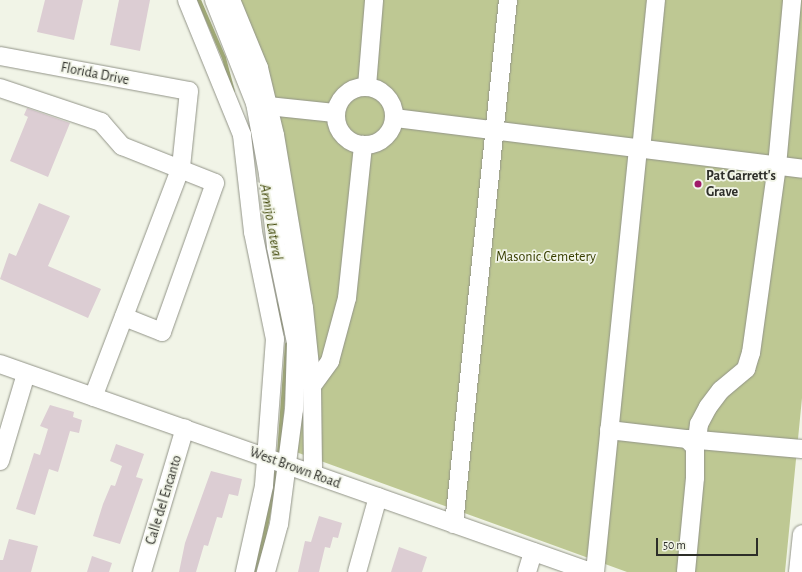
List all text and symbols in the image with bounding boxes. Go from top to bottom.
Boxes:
street label: Florida Drive [59,59,131,89]
place label: Pat Garrett's Grave [706,168,776,200]
marker: Pat Garrett's Grave [693,179,703,189]
water label: Armijo Lateral [255,183,287,261]
park label: Masonic Cemetery [496,249,596,265]
street label: West Brown Road [247,444,343,492]
street label: Calle del Encanto [142,453,186,547]
scale bar [658,530,760,556]
text: 50 m [663,539,686,551]

